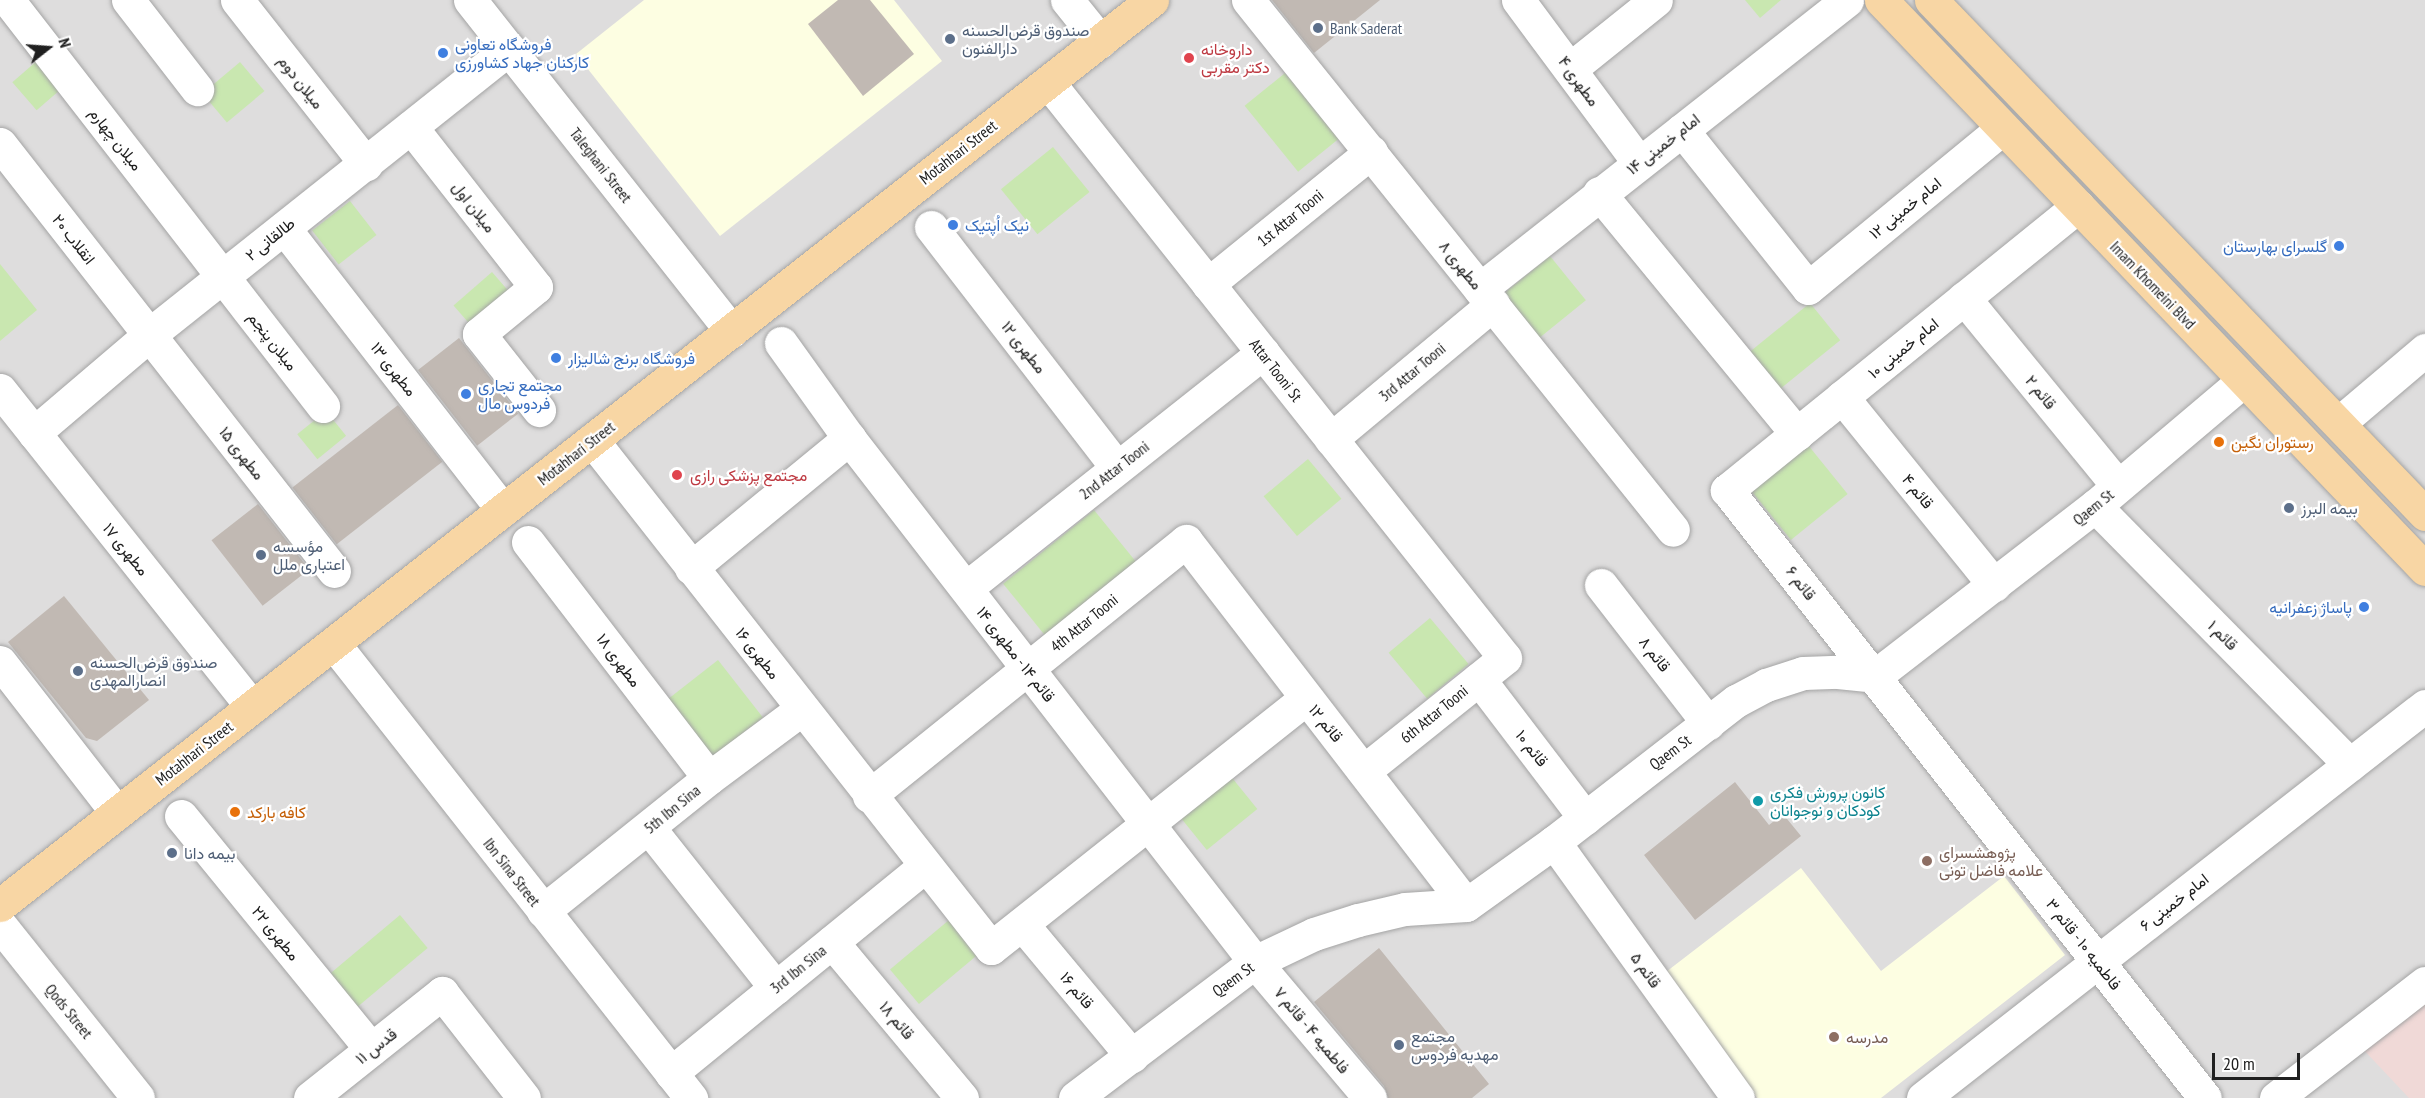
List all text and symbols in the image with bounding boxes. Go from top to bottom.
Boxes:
north arrow [18,18,78,78]
place label: Bank Saderat [1330,18,1403,38]
place label: صندوق قرض‌الحسنه دارالفنون [962,20,1089,58]
marker: Bank Saderat [1311,21,1325,35]
marker: صندوق قرض‌الحسنه دارالفنون [943,32,957,46]
place label: فروشگاه تعاونی کارکنان جهاد کشاورزی [455,34,589,72]
text: N [54,36,76,50]
place label: داروخانه دکتر مقربی [1201,39,1270,77]
marker: فروشگاه تعاونی کارکنان جهاد کشاورزی [436,46,450,60]
street label: میلان دوم [274,51,328,113]
marker: داروخانه دکتر مقربی [1182,51,1196,65]
street label: مطهری ۴ [1554,52,1604,110]
street label: میلان چهارم [85,104,147,174]
street label: امام خمینی ۱۴ [1622,109,1704,179]
street label: Motahhari Street [916,116,1000,188]
street label: Taleghani Street [566,124,636,206]
street label: امام خمینی ۱۲ [1865,173,1945,243]
street label: میلان اول [448,178,500,236]
street label: 1st Attar Tooni [1253,185,1327,251]
street label: انقلاب ۲۰ [48,210,100,268]
street label: طالقانی ۲ [241,213,299,265]
place label: نیک اُپتیک [965,215,1029,235]
marker: نیک اُپتیک [946,218,960,232]
place label: گلسرای بهارستان [2223,236,2327,256]
street label: مطهری ۸ [1435,237,1487,293]
street label: Imam Khomeini Blvd [2106,237,2200,333]
marker: گلسرای بهارستان [2332,239,2346,253]
street label: میلان پنجم [244,308,302,374]
street label: امام خمینی ۱۰ [1864,314,1942,382]
street label: مطهری ۱۲ [998,317,1050,377]
street label: Attar Tooni St [1245,335,1307,405]
street label: مطهری ۱۳ [367,338,421,400]
street label: 3rd Attar Tooni [1374,338,1450,406]
place label: فروشگاه برنج شالیزار [568,348,695,368]
marker: فروشگاه برنج شالیزار [549,351,563,365]
street label: قائم ۲ [2021,371,2061,413]
place label: مجتمع تجاری فردوس مال [478,375,562,413]
marker: مجتمع تجاری فردوس مال [459,387,473,401]
street label: Motahhari Street [534,417,618,489]
street label: مطهری ۱۵ [215,423,269,483]
place label: رستوران نگین [2231,432,2314,452]
marker: رستوران نگین [2212,435,2226,449]
street label: 2nd Attar Tooni [1075,436,1153,504]
place label: مجتمع پزشکی رازی [690,465,807,485]
marker: مجتمع پزشکی رازی [668,466,686,484]
street label: قائم ۴ [1898,470,1938,512]
street label: Qaem St [2069,485,2117,529]
place label: بیمه البرز [2301,498,2358,518]
marker: بیمه البرز [2282,501,2296,515]
street label: مطهری ۱۷ [99,519,153,579]
place label: مؤسسه اعتباری ملل [273,536,345,574]
marker: مؤسسه اعتباری ملل [254,548,268,562]
street label: قائم ۶ [1782,562,1820,604]
street label: 4th Attar Tooni [1046,590,1122,656]
place label: پاساژ زعفرانیه [2269,597,2352,617]
marker: پاساژ زعفرانیه [2357,600,2371,614]
street label: قائم ۱۴ - مطهری ۱۴ [972,602,1060,706]
street label: قائم ۱ [2204,616,2242,654]
street label: مطهری ۱۶ [732,623,784,683]
street label: مطهری ۱۸ [593,629,645,691]
street label: قائم ۸ [1635,633,1675,675]
place label: صندوق قرض‌الحسنه انصارالمهدی [90,652,217,690]
marker: صندوق قرض‌الحسنه انصارالمهدی [71,664,85,678]
street label: 6th Attar Tooni [1396,681,1472,747]
street label: قائم ۱۲ [1305,700,1347,746]
street label: Motahhari Street [152,717,236,789]
street label: قائم ۱۰ [1512,726,1552,770]
street label: Qaem St [1646,730,1694,774]
street label: 5th Ibn Sina [640,780,704,838]
place label: کانون پرورش فکری کودکان و نوجوانان [1770,782,1885,820]
marker: کانون پرورش فکری کودکان و نوجوانان [1751,794,1765,808]
place label: کافه بارکد [247,802,306,822]
marker: کافه بارکد [228,805,242,819]
street label: Ibn Sina Street [479,834,545,910]
place label: پژوهشسرای علامه فاضل تونی [1939,842,2043,880]
place label: بیمه دانا [184,843,236,863]
marker: بیمه دانا [165,846,179,860]
marker: پژوهشسرای علامه فاضل تونی [1920,854,1934,868]
street label: امام خمینی ۶ [2136,869,2212,935]
street label: فاطمیه ۱۰ - قائم ۳ [2042,894,2126,994]
street label: مطهری ۲۲ [248,902,304,964]
street label: 3rd Ibn Sina [766,941,830,997]
street label: قائم ۵ [1627,948,1665,992]
street label: Qaem St [1208,957,1258,1001]
street label: قائم ۱۶ [1056,968,1098,1012]
street label: Qods Street [41,980,97,1042]
street label: فاطمیه ۴ - قائم ۷ [1270,982,1354,1078]
street label: قائم ۱۸ [876,997,918,1043]
street label: قدس ۱۱ [351,1024,401,1068]
place label: مجتمع مهدیه فردوس [1411,1026,1499,1064]
place label: مدرسه [1846,1027,1888,1047]
marker: مدرسه [1827,1030,1841,1044]
marker: مجتمع مهدیه فردوس [1392,1038,1406,1052]
scale bar [2215,1041,2304,1079]
text: 20 m [2223,1052,2255,1075]

